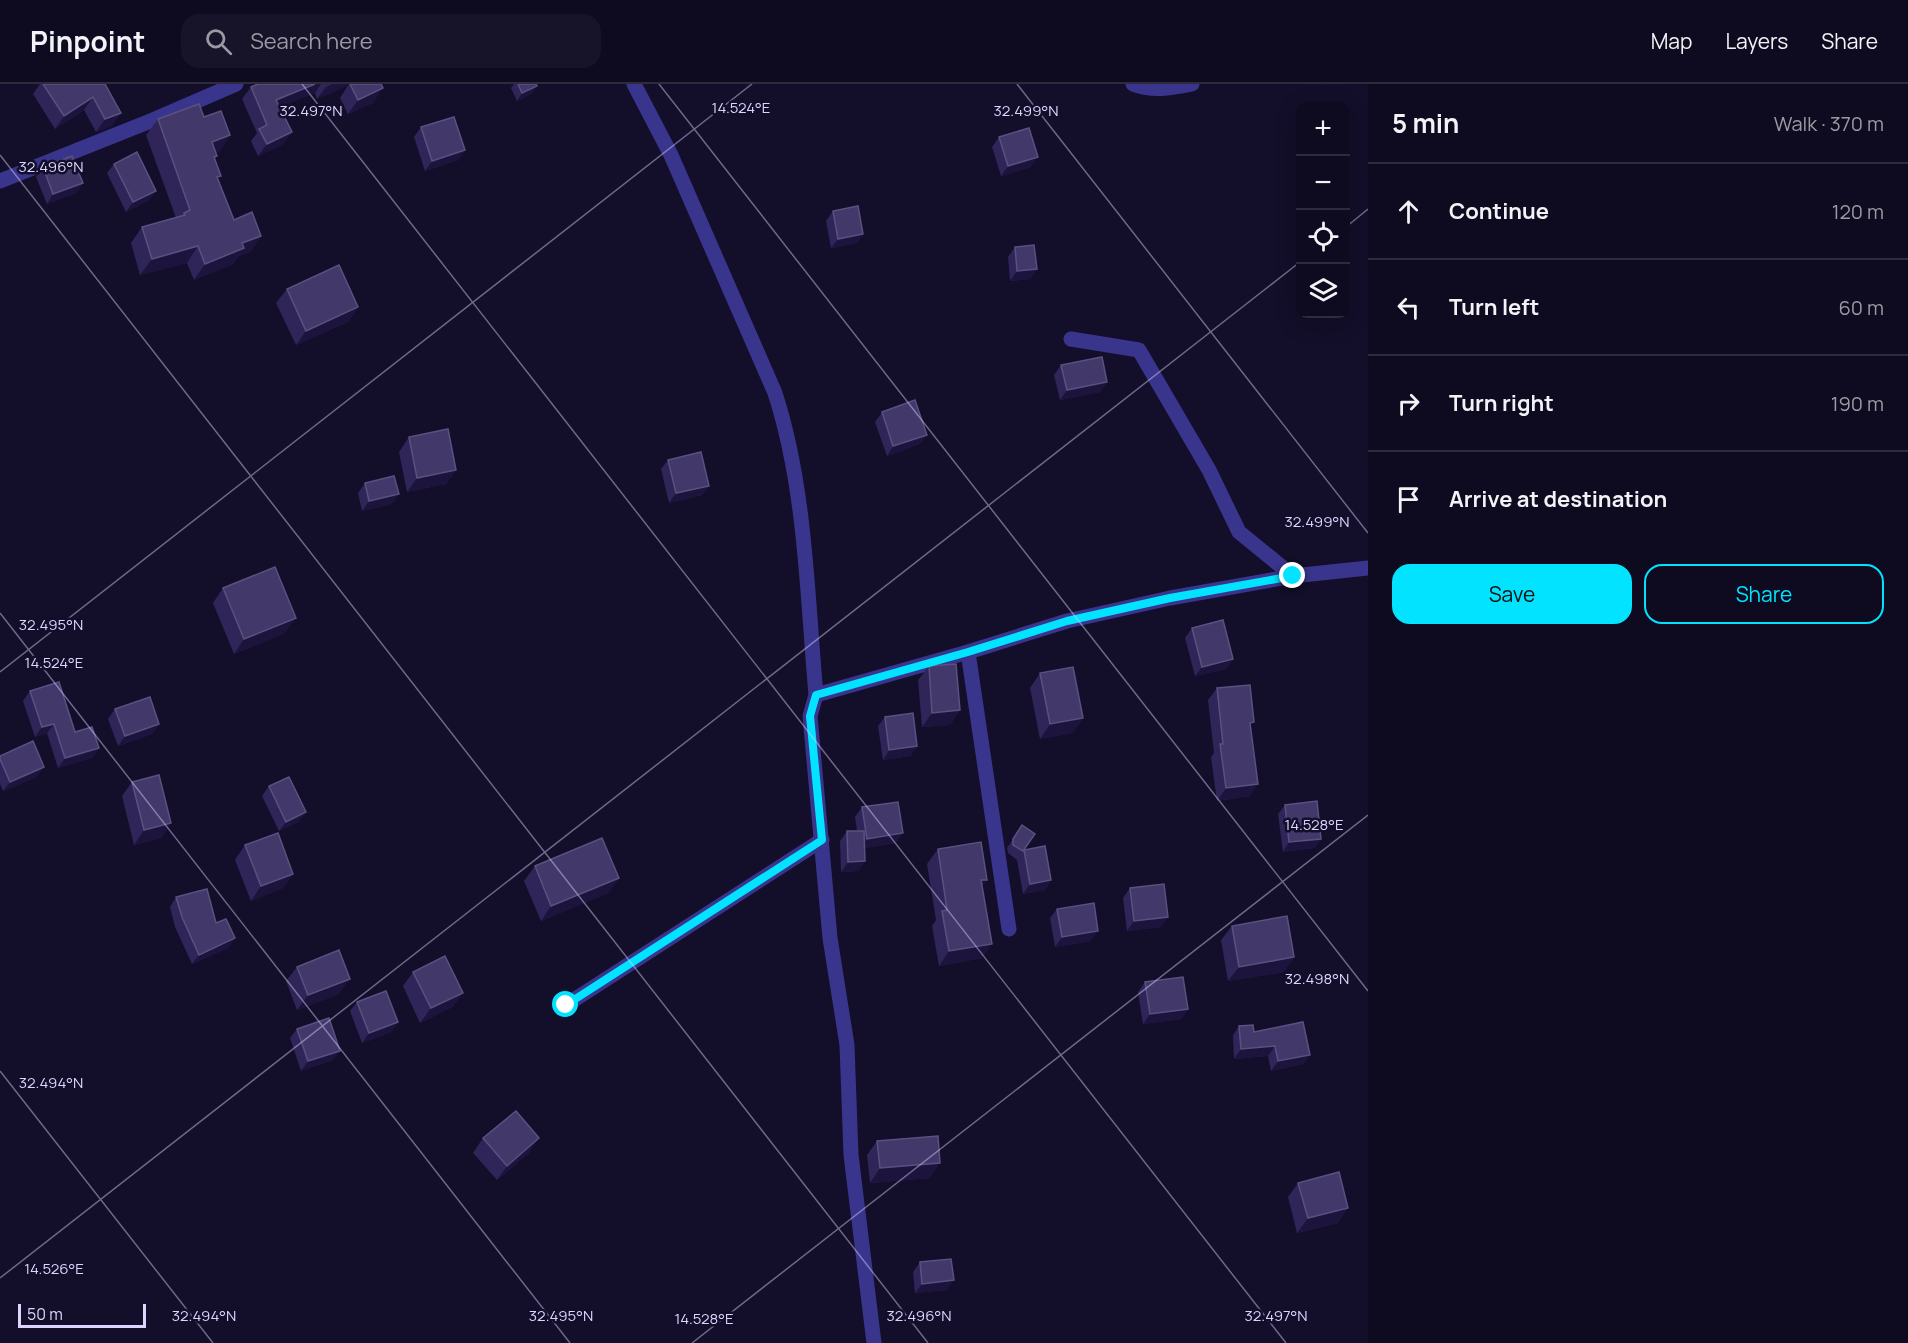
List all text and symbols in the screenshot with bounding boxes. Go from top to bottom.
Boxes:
search box [181,14,601,68]
text: Pinpoint [30,22,145,60]
icon: search [202,25,235,58]
text: Search here [250,26,373,56]
text: Map [1651,27,1692,55]
text: Layers [1725,27,1788,55]
text: Share [1821,27,1878,55]
text: 14.524°E [712,97,770,118]
text: 32.497°N [280,100,343,121]
text: 32.499°N [994,100,1058,121]
map controls [1296,102,1350,318]
button: + [1296,102,1350,156]
text: 5 min [1392,105,1459,141]
text: Walk · 370 m [1774,110,1884,137]
text: 32.496°N [19,156,83,177]
button: − [1296,156,1350,210]
icon: ahead [1392,195,1425,228]
text: Continue [1449,196,1549,226]
text: 120 m [1832,198,1884,225]
button: locate [1296,210,1350,264]
button: layers [1296,264,1350,318]
icon: left [1392,291,1425,324]
text: Turn left [1449,292,1539,322]
text: 60 m [1838,294,1884,321]
icon: right [1392,387,1425,420]
text: Turn right [1449,388,1554,418]
text: 190 m [1831,390,1884,417]
icon: arrive [1392,483,1425,516]
text: Arrive at destination [1449,484,1667,514]
text: 32.499°N [1285,511,1349,532]
route end [1279,562,1305,588]
button: Save [1392,564,1632,624]
button: Share [1644,564,1884,624]
text: 32.495°N [19,614,83,635]
text: 14.524°E [25,652,83,673]
text: 14.528°E [1285,814,1344,835]
text: 32.498°N [1285,968,1349,989]
route start [552,991,578,1017]
text: 32.494°N [19,1072,83,1093]
text: 14.526°E [24,1258,84,1279]
scale bar [18,1301,146,1328]
text: 50 m [27,1303,63,1325]
text: 32.494°N [172,1305,236,1326]
text: 32.495°N [529,1305,593,1326]
text: 32.496°N [887,1305,951,1326]
text: 32.497°N [1245,1305,1308,1326]
text: 14.528°E [675,1308,734,1329]

